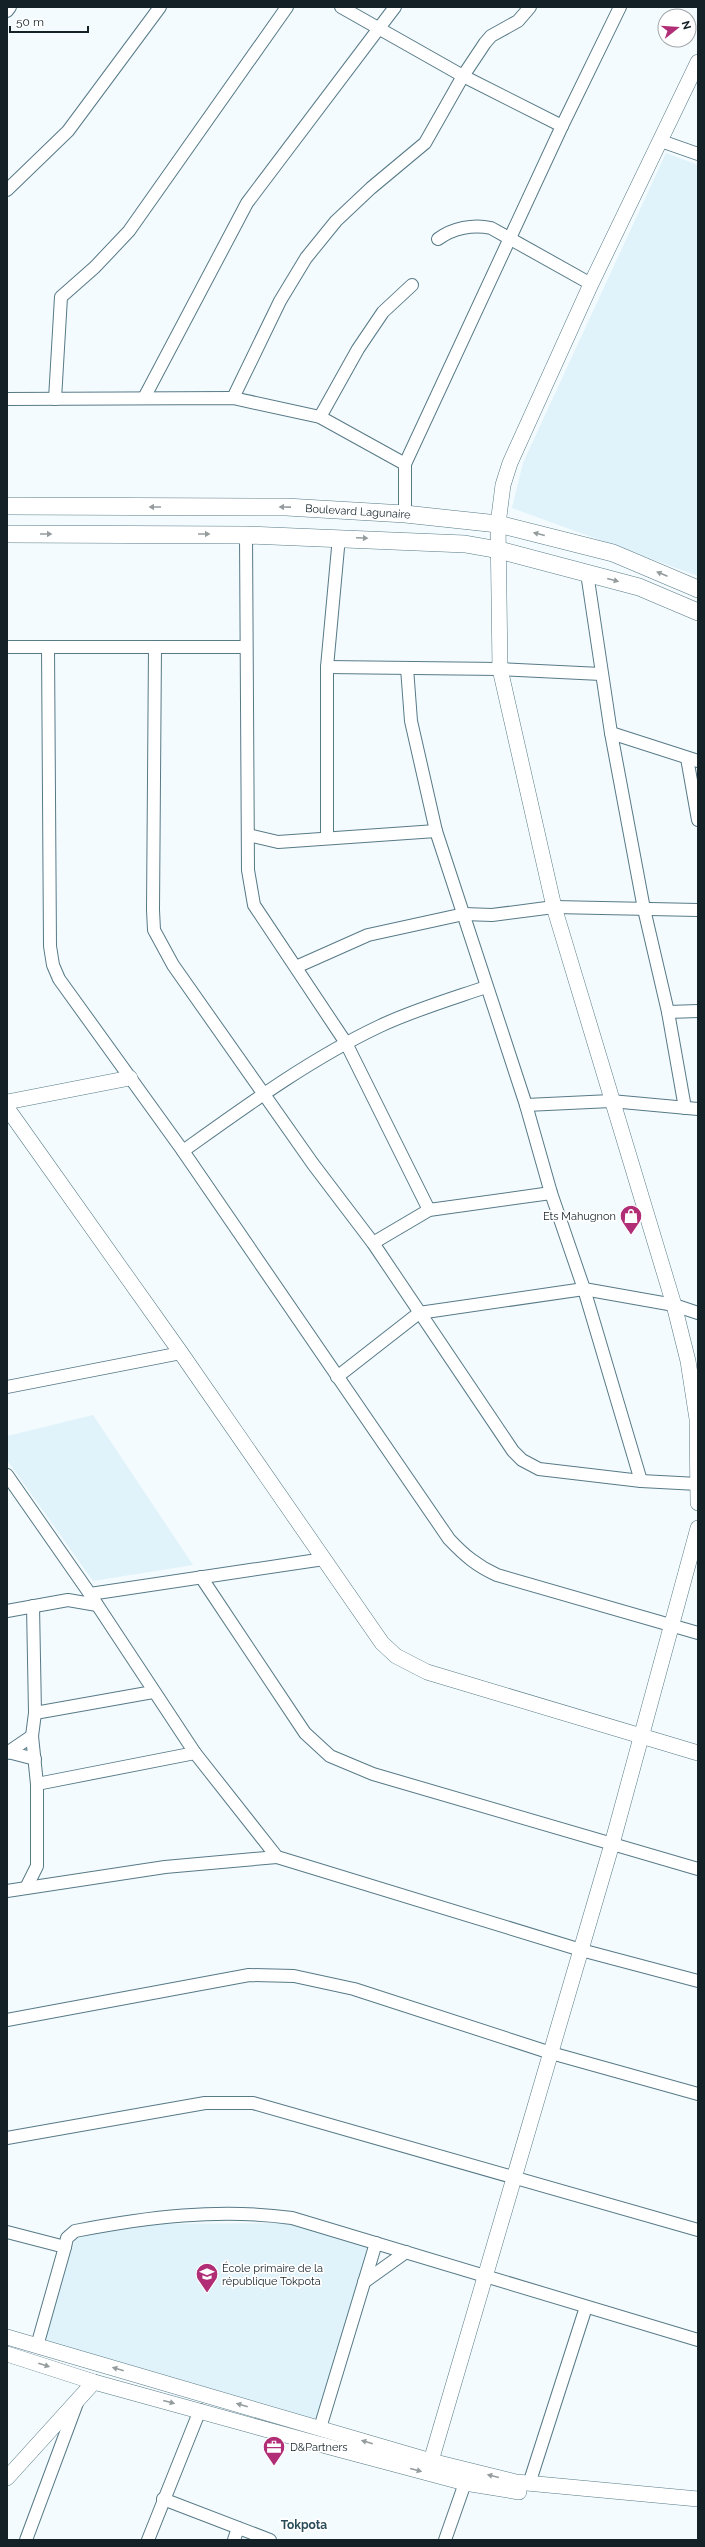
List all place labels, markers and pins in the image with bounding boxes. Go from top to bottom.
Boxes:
shop icon: Ets Mahugnon [618,1203,644,1236]
place label: Ets Mahugnon [543,1210,616,1223]
school or university icon: École primaire de la république Tokpota [194,2261,220,2294]
place label: École primaire de la république Tokpota [222,2261,323,2288]
office icon: D&Partners [261,2434,287,2467]
place label: D&Partners [290,2441,348,2454]

